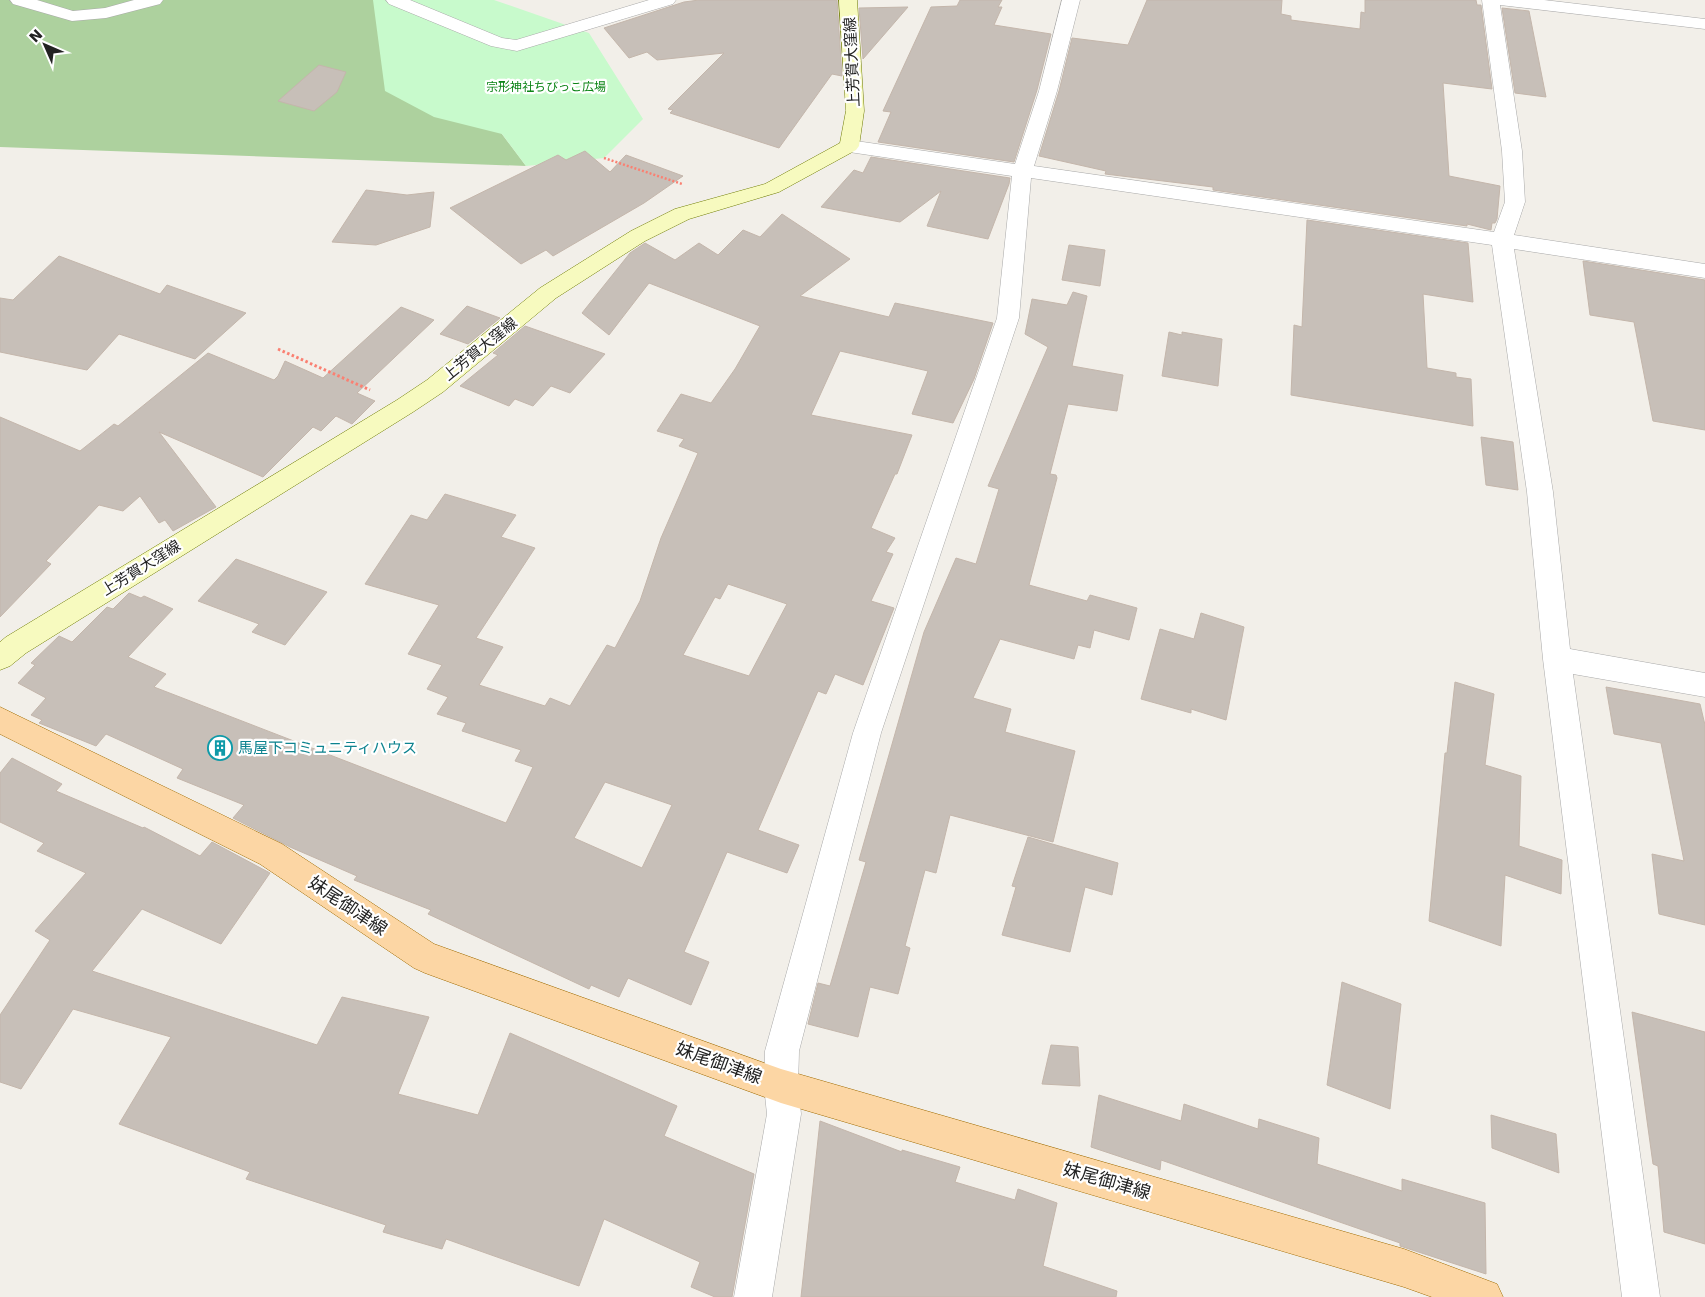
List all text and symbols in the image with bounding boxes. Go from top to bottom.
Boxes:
street label: 上芳賀大窪線 [841,17,863,107]
north arrow [20,20,70,70]
text: N [26,26,46,46]
park label: 宗形神社ちびっこ広場 [486,80,606,94]
street label: 上芳賀大窪線 [439,314,521,384]
street label: 上芳賀大窪線 [98,537,184,599]
building icon: 馬屋下コミュニティハウス [207,735,233,761]
place label: 馬屋下コミュニティハウス [238,739,417,757]
street label: 妹尾御津線 [305,872,391,939]
street label: 妹尾御津線 [673,1037,765,1088]
street label: 妹尾御津線 [1061,1158,1153,1203]

